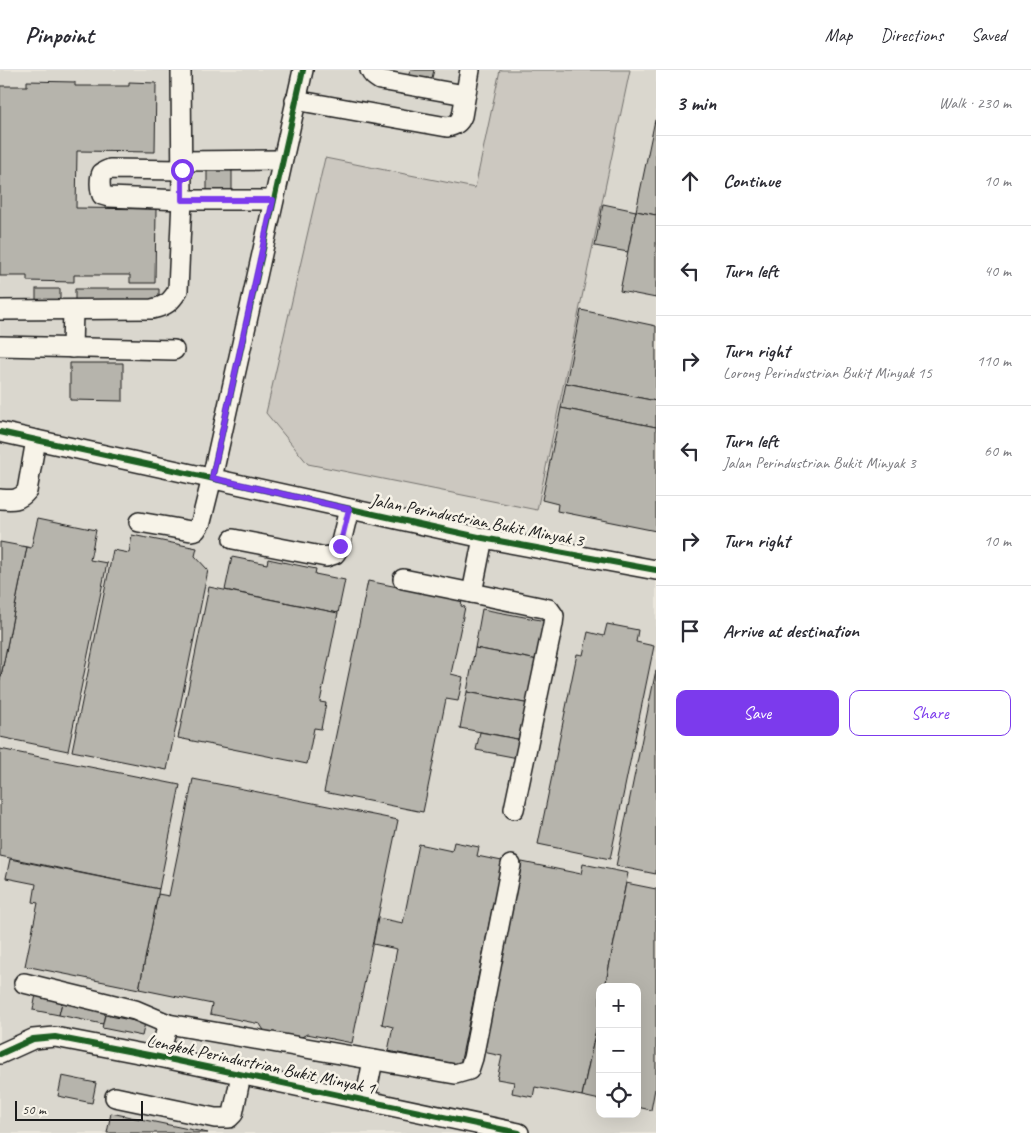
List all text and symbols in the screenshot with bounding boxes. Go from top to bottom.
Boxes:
text: Pinpoint [25,20,94,50]
text: Map [825,24,852,46]
text: Directions [880,24,943,46]
text: Saved [971,24,1006,46]
text: 3 min [676,90,716,116]
text: Walk · 230 m [939,93,1011,113]
route start [171,159,194,182]
icon: ahead [676,167,704,195]
text: Continue [723,169,780,193]
text: 10 m [984,171,1011,191]
icon: left [676,257,704,285]
text: Turn left [723,259,778,283]
text: 40 m [984,261,1011,281]
text: Turn right [723,339,790,363]
icon: right [676,347,704,375]
text: 110 m [977,351,1011,371]
text: Lorong Perindustrian Bukit Minyak 15 [723,363,932,383]
text: Turn left [723,429,778,453]
icon: left [676,437,704,465]
text: 60 m [984,441,1011,461]
text: Jalan Perindustrian Bukit Minyak 3 [723,453,916,473]
street label: Jalan Perindustrian Bukit Minyak 3 [367,488,587,552]
icon: right [676,527,704,555]
text: Turn right [723,529,790,553]
text: 10 m [984,531,1011,551]
route end [329,535,352,558]
icon: arrive [676,617,704,645]
text: Arrive at destination [723,619,859,643]
button: Save [676,690,839,736]
button: Share [849,690,1011,736]
map controls [596,983,641,1118]
button: + [596,983,641,1028]
button: − [596,1028,641,1073]
street label: Lengkok Perindustrian Bukit Minyak 1 [145,1029,378,1099]
button: locate [596,1073,641,1118]
scale bar [15,1098,142,1121]
text: 50 m [22,1101,46,1118]

